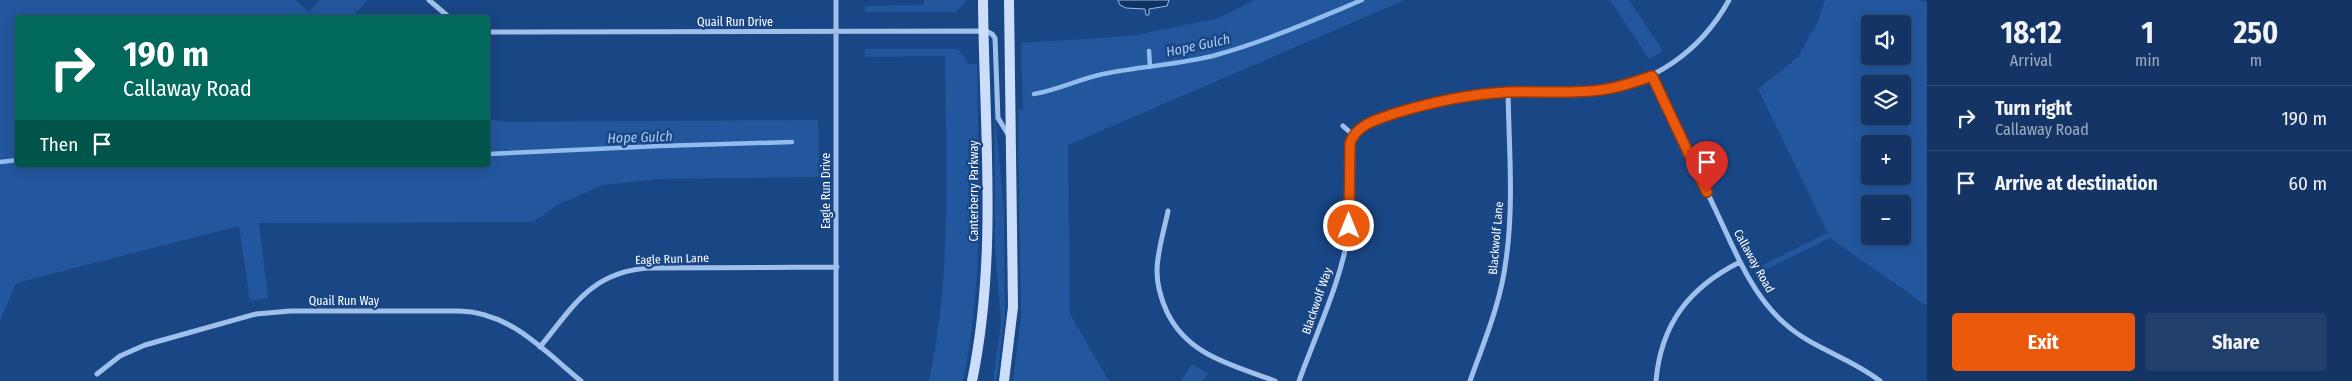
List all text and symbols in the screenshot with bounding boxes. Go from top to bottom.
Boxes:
street label: Quail Run Drive [697,15,773,29]
map controls [1861,15,1911,245]
button: sound [1861,15,1911,65]
text: 18:12 [2001,15,2062,51]
text: 1 [2141,15,2154,51]
text: 250 [2233,15,2278,51]
water label: Hope Gulch [1164,30,1232,61]
text: 190 m [123,33,209,75]
icon: right [40,35,105,100]
text: Arrival [2010,51,2052,70]
text: min [2135,51,2160,70]
text: m [2250,51,2262,70]
text: Callaway Road [123,75,252,102]
button: layers [1861,75,1911,125]
text: Turn right [1995,97,2072,120]
icon: right [1952,104,1980,132]
text: 190 m [2281,107,2327,130]
text: Callaway Road [1995,120,2089,139]
water label: Hope Gulch [607,128,673,147]
icon: arrive [88,130,116,158]
text: Then [40,133,78,156]
button: + [1861,135,1911,185]
street label: Canterberry Parkway [967,140,981,241]
pin [1686,141,1728,192]
icon: arrive [1693,148,1721,176]
street label: Eagle Run Drive [819,153,833,229]
icon: arrive [1952,169,1980,197]
text: Arrive at destination [1995,172,2158,195]
text: 60 m [2289,172,2327,195]
button: − [1861,195,1911,245]
position arrow [1322,199,1374,251]
street label: Blackwolf Lane [1486,201,1506,275]
street label: Callaway Road [1731,227,1777,295]
street label: Eagle Run Lane [635,251,709,267]
street label: Blackwolf Way [1299,265,1335,336]
street label: Quail Run Way [309,294,380,308]
button: Exit [1952,313,2135,371]
button: Share [2145,313,2327,371]

